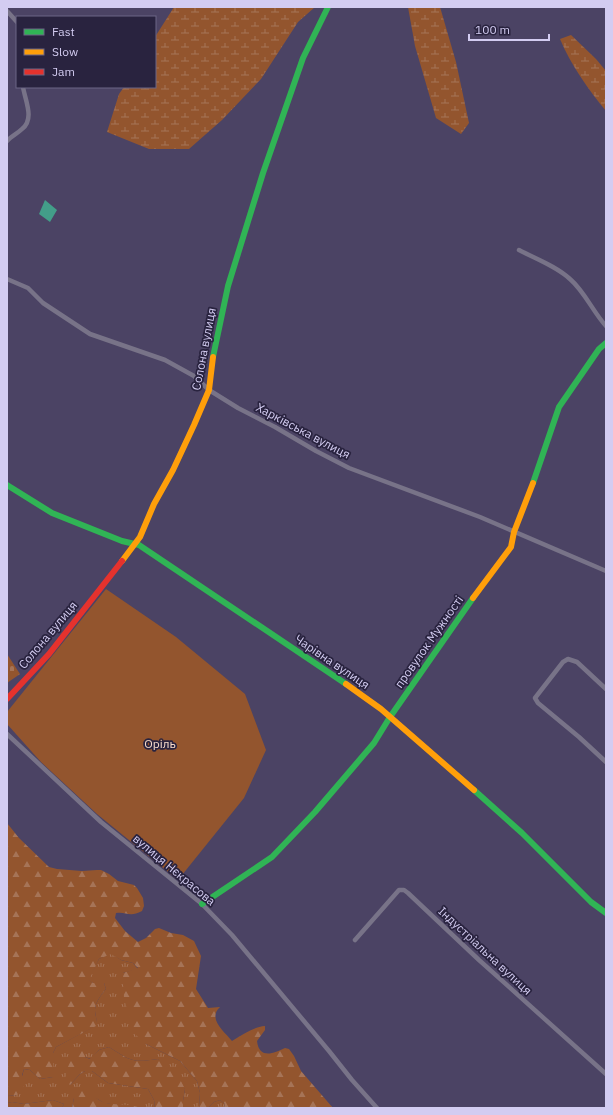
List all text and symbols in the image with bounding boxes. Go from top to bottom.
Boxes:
legend [16,16,156,88]
scale bar [469,16,549,42]
text: 100 m [475,22,510,37]
text: Fast [52,24,75,39]
text: Slow [52,44,78,59]
text: Jam [52,64,75,79]
street label: Солона вулиця [188,306,219,391]
street label: Харківська вулиця [253,399,353,462]
street label: провулок Мужності [391,593,466,691]
street label: Солона вулиця [15,598,80,672]
street label: Чарівна вулиця [292,631,373,692]
park label: Оріль [144,736,176,751]
street label: вулиця Нєкрасова [130,831,219,909]
street label: Індустріальна вулиця [436,903,535,998]

